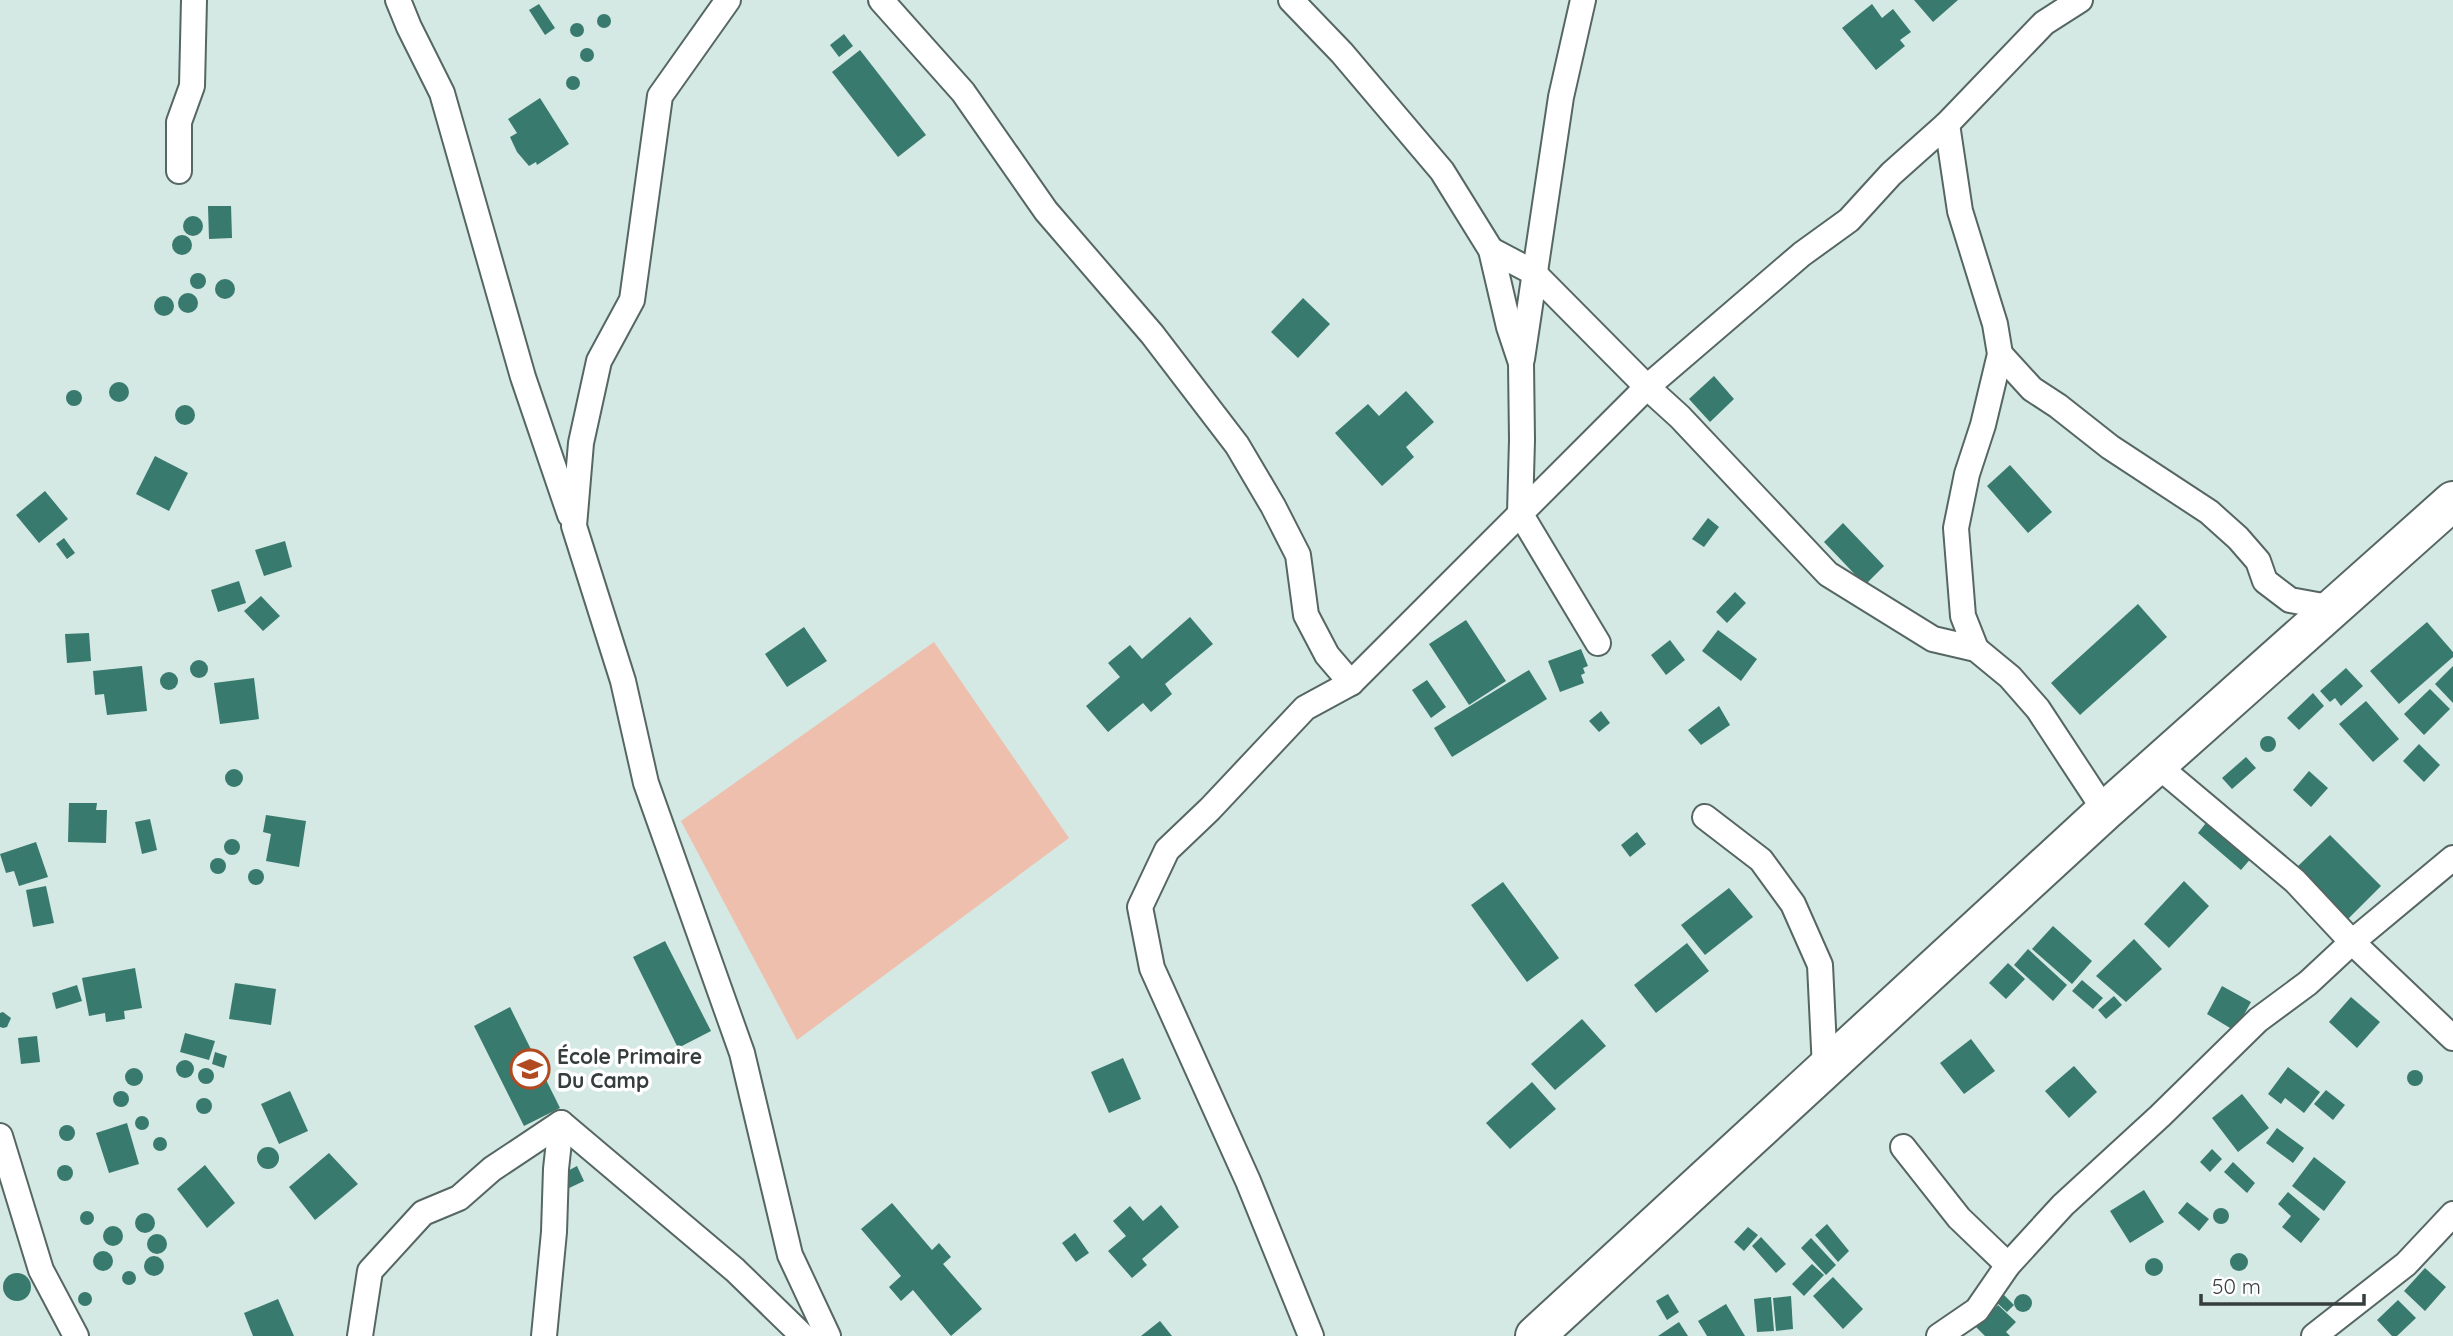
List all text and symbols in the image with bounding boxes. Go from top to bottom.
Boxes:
place label: École Primaire Du Camp [557,1043,702,1093]
school or university icon: École Primaire Du Camp [509,1048,551,1090]
scale bar [2201,1262,2364,1306]
text: 50 m [2212,1273,2261,1299]

